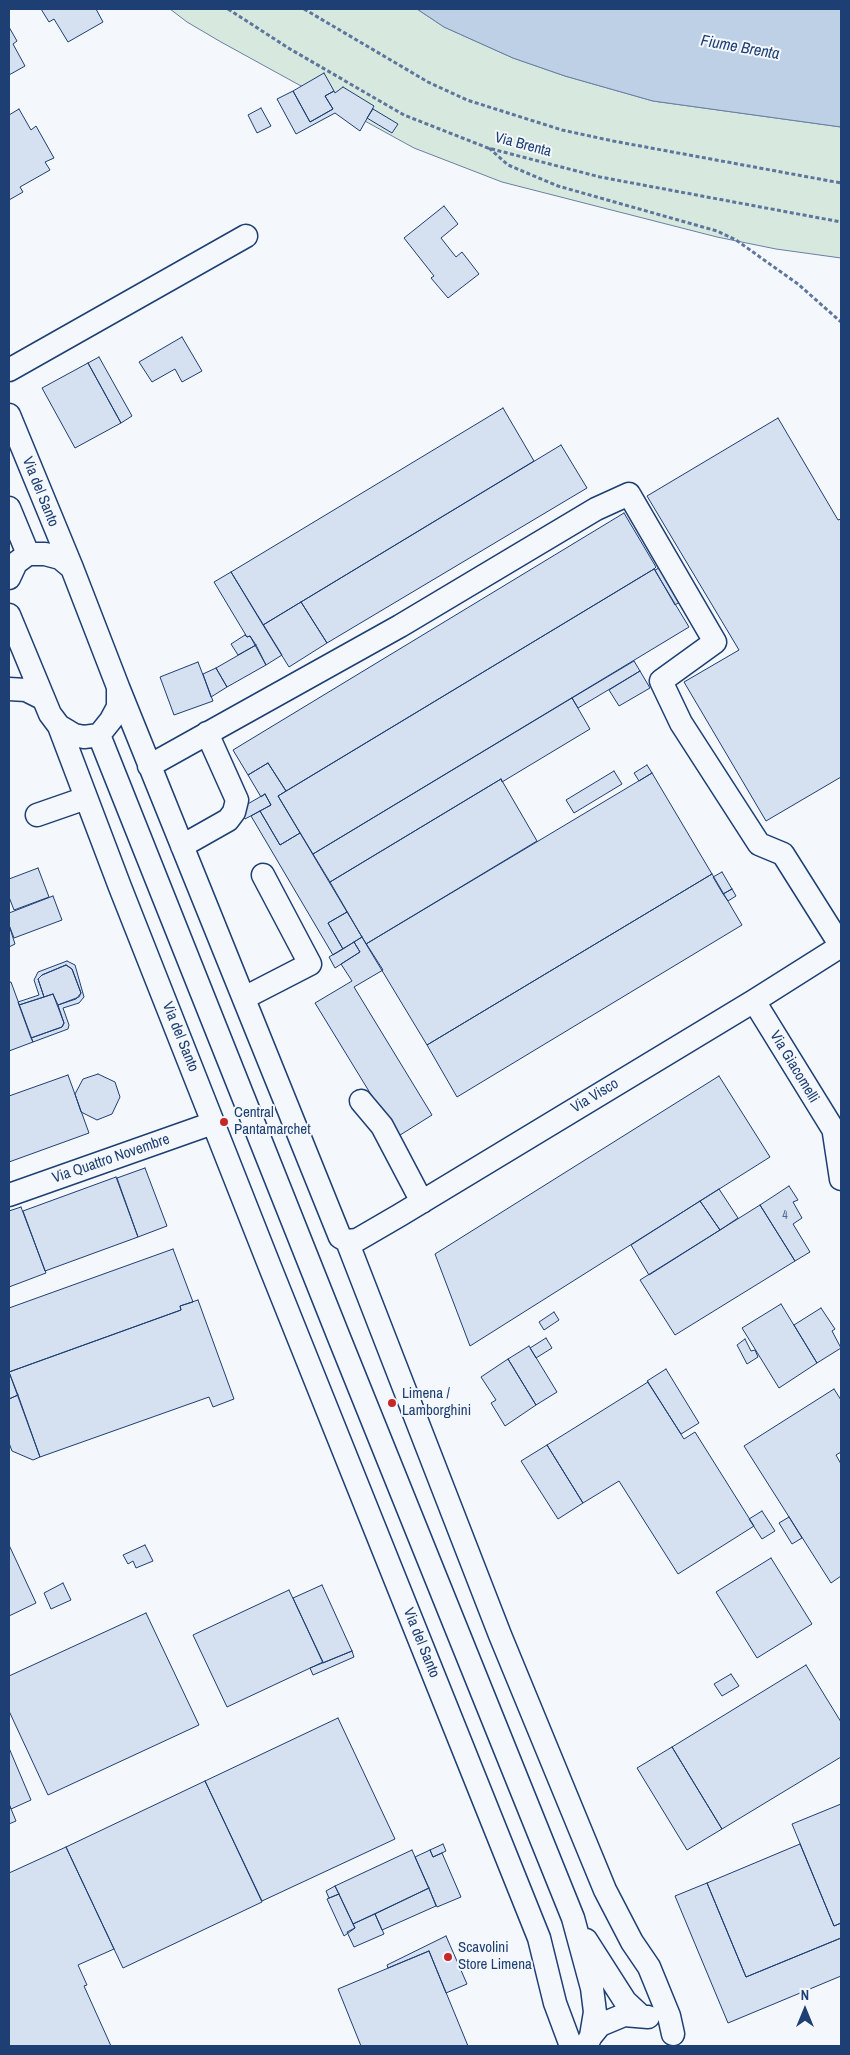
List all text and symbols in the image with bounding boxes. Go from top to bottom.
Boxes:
water label: Fiume Brenta [699,32,781,64]
street label: Via Brenta [493,129,553,161]
street label: Via del Santo [18,454,62,530]
street label: Via del Santo [158,999,202,1075]
street label: Via Giacomelli [766,1028,822,1106]
street label: Via Visco [568,1075,622,1117]
place label: Central Pantamarchet [234,1104,311,1139]
marker: Central Pantamarchet [218,1116,230,1128]
street label: Via Quattro Novembre [50,1130,172,1188]
house number: 4 [782,1209,788,1223]
place label: Limena / Lamborghini [402,1385,471,1420]
marker: Limena / Lamborghini [386,1397,398,1409]
street label: Via del Santo [399,1605,443,1681]
place label: Scavolini Store Limena [458,1939,532,1974]
marker: Scavolini Store Limena [442,1951,454,1963]
north arrow [780,1985,830,2035]
text: N [801,1986,809,2004]

